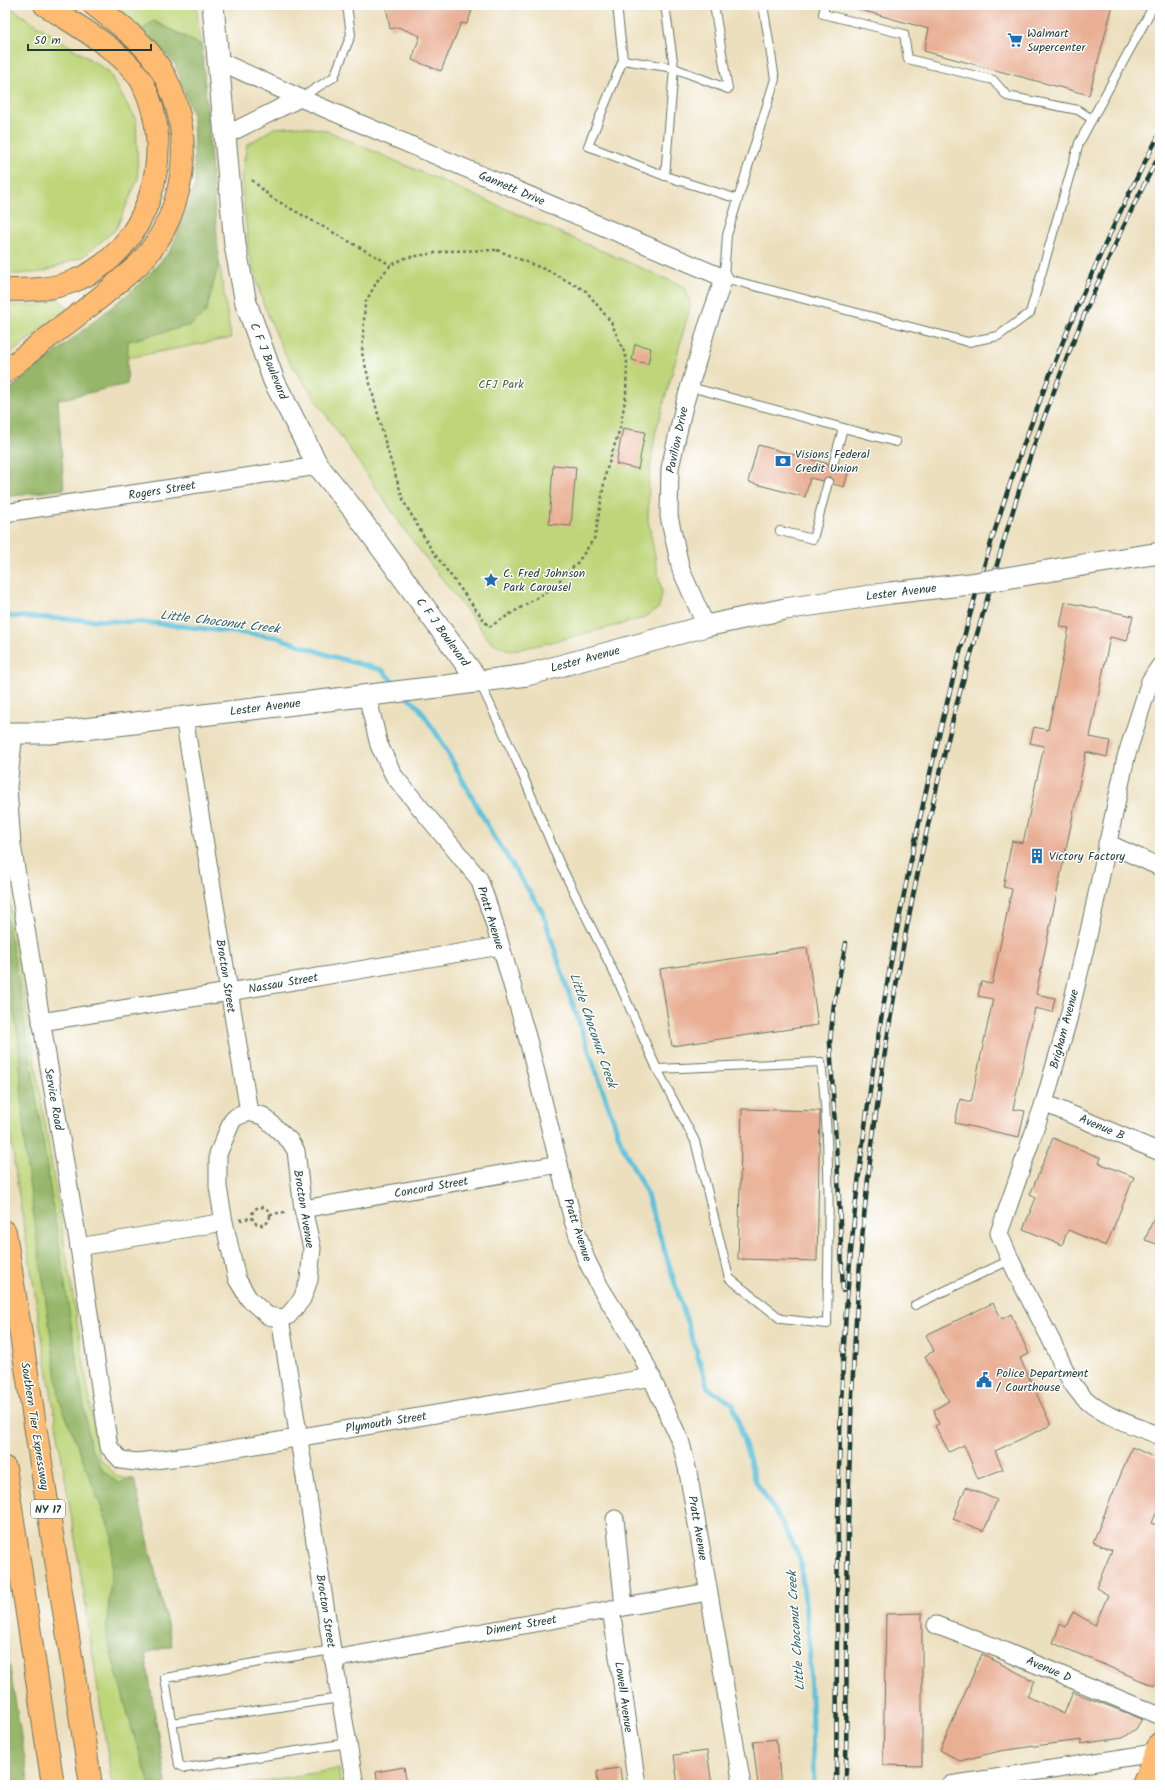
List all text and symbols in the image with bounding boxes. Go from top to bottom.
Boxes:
place label: Walmart Supercenter [1027,24,1086,57]
scale bar [28,26,151,52]
text: 50 m [34,31,61,50]
supermarket icon: Walmart Supercenter [1006,31,1024,49]
street label: Gannett Drive [476,166,548,211]
street label: C F J Boulevard [244,320,293,403]
park label: CFJ Park [478,375,524,394]
street label: Pavilion Drive [661,405,694,475]
place label: Visions Federal Credit Union [795,445,870,478]
bank icon: Visions Federal Credit Union [774,452,792,470]
street label: Rogers Street [127,476,197,505]
place label: C. Fred Johnson Park Carousel [503,564,585,597]
place icon: C. Fred Johnson Park Carousel [482,571,500,589]
street label: Lester Avenue [865,579,938,606]
street label: C F J Boulevard [411,594,475,672]
water label: Little Choconut Creek [159,605,283,640]
street label: Lester Avenue [548,641,623,678]
street label: Lester Avenue [229,694,302,721]
building icon: Victory Factory [1028,847,1046,865]
place label: Victory Factory [1049,847,1125,866]
street label: Pratt Avenue [472,884,509,953]
street label: Brocton Street [210,938,241,1015]
street label: Nassau Street [247,968,320,999]
water label: Little Choconut Creek [563,970,623,1092]
street label: Brigham Avenue [1045,987,1084,1071]
street label: Service Road [39,1066,69,1133]
street label: Avenue B [1076,1109,1128,1146]
street label: Brocton Avenue [288,1169,319,1250]
street label: Concord Street [392,1172,470,1203]
street label: Pratt Avenue [558,1196,597,1265]
street label: Southern Tier Expressway [15,1361,54,1492]
place label: Police Department / Courthouse [996,1364,1089,1397]
public building icon: Police Department / Courthouse [975,1371,993,1389]
street label: Plymouth Street [344,1407,428,1438]
street label: Pratt Avenue [682,1494,713,1563]
road number: NY 17 [31,1500,65,1518]
water label: Little Choconut Creek [782,1568,811,1692]
street label: Brocton Street [310,1573,341,1650]
street label: Diment Street [484,1610,558,1641]
street label: Avenue D [1023,1651,1075,1688]
street label: Lowell Avenue [609,1660,638,1734]

